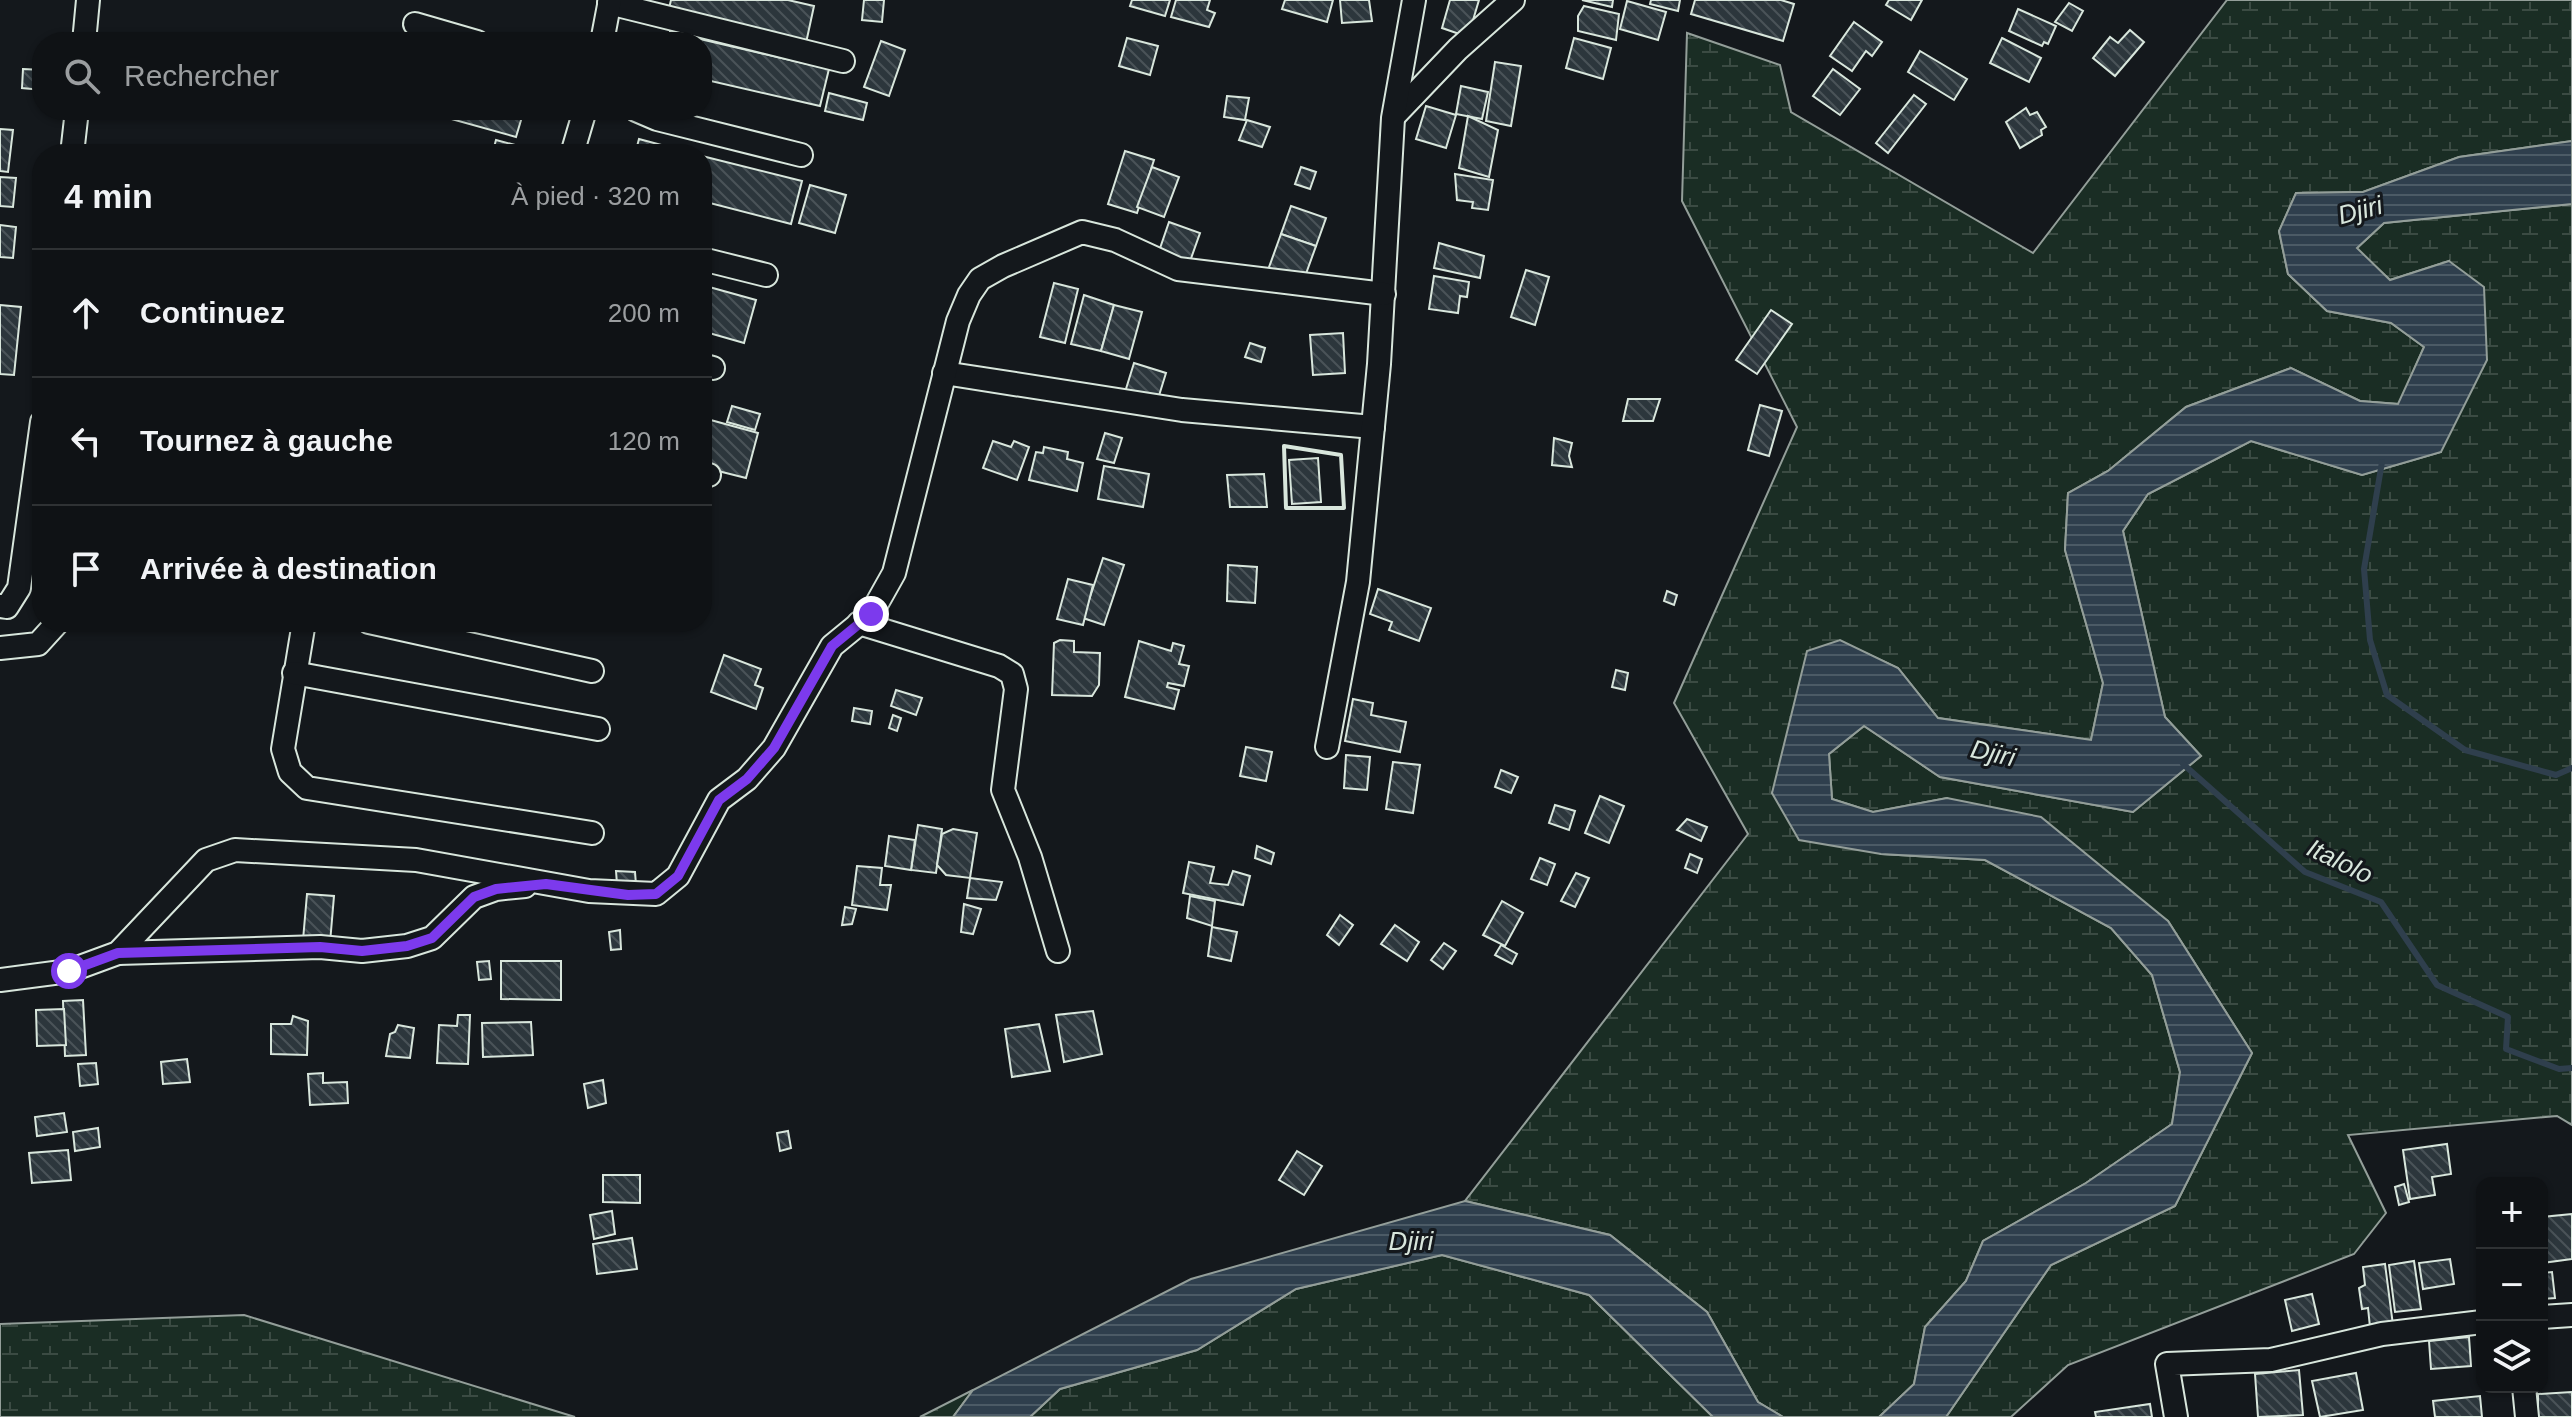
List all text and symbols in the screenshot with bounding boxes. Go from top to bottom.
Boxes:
search box [32,32,712,120]
icon: search [60,54,104,98]
text: Rechercher [124,59,279,92]
text: 4 min [64,177,153,215]
text: À pied · 320 m [511,181,680,211]
water label: Djiri [2334,189,2387,230]
icon: ahead [64,291,108,335]
text: Continuez [140,296,285,329]
text: 200 m [608,298,680,328]
icon: left [64,419,108,463]
text: Tournez à gauche [140,424,393,457]
text: 120 m [608,426,680,456]
icon: arrive [64,547,108,591]
text: Arrivée à destination [140,552,437,585]
route end [853,596,889,632]
water label: Djiri [1968,733,2019,773]
water label: Italolo [2302,832,2378,890]
route start [51,953,87,989]
map controls [2476,1177,2548,1393]
button: + [2476,1177,2548,1249]
water label: Djiri [1389,1226,1435,1256]
button: − [2476,1249,2548,1321]
button: layers [2476,1321,2548,1393]

